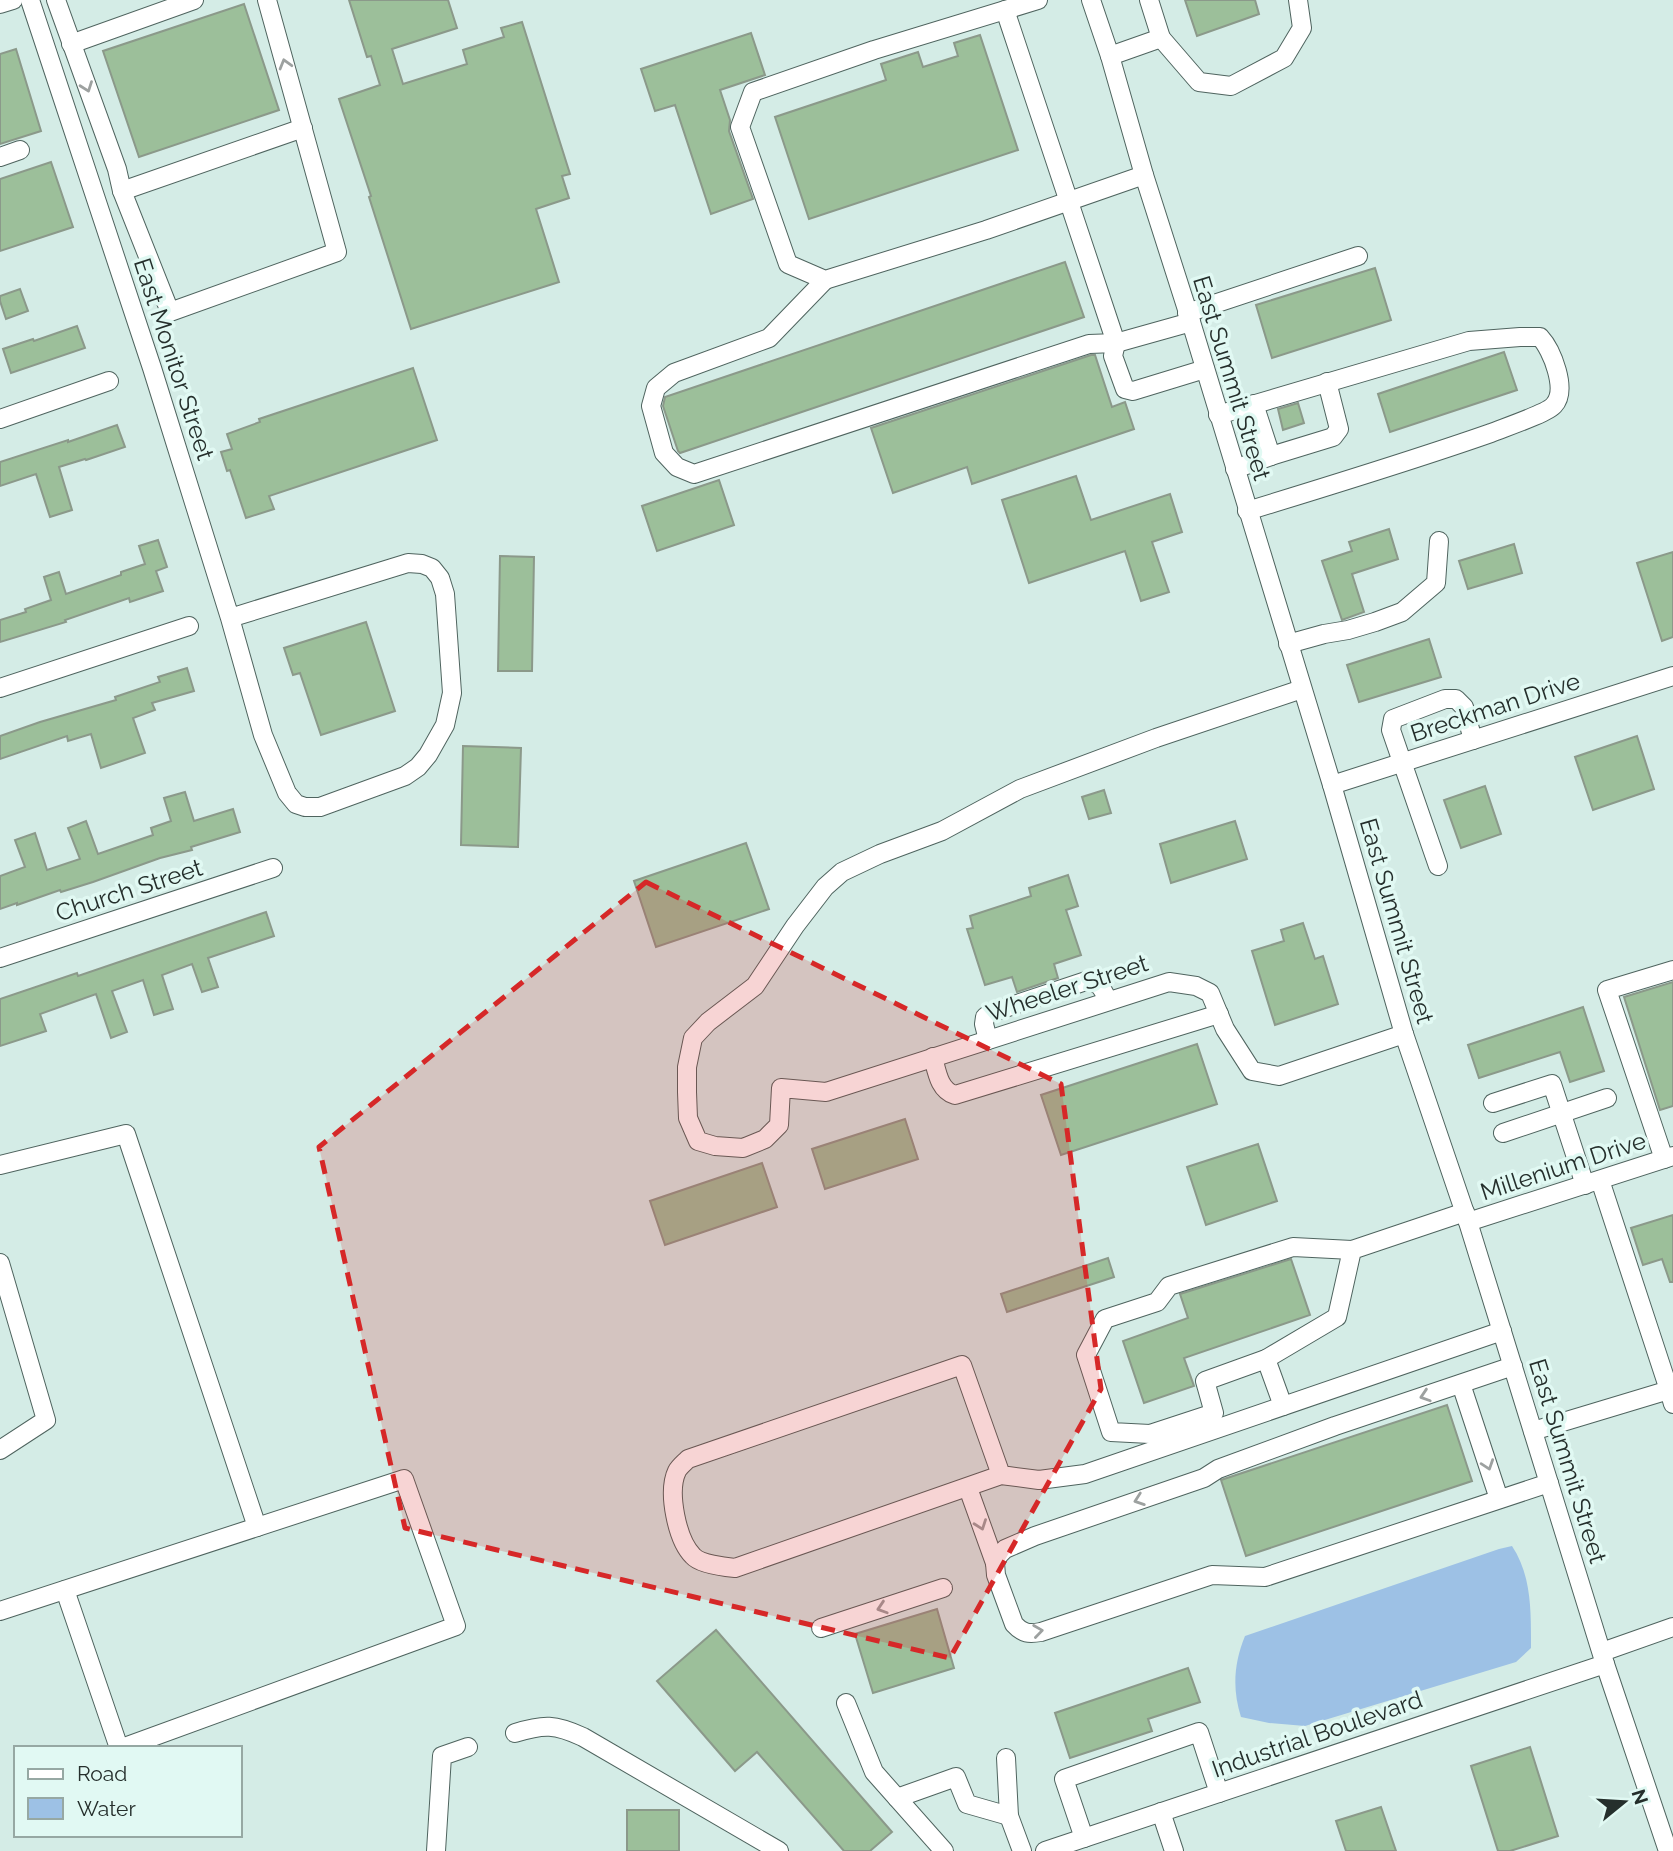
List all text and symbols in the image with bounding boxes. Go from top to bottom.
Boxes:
one-way arrow [278,58,293,70]
one-way arrow [79,81,93,93]
street label: East Monitor Street [128,254,220,464]
street label: East Summit Street [1187,272,1277,484]
street label: Breckman Drive [1407,666,1583,748]
street label: East Summit Street [1354,815,1440,1027]
street label: Church Street [52,853,206,927]
street label: Wheeler Street [982,948,1152,1028]
street label: Millenium Drive [1477,1126,1649,1206]
street label: East Summit Street [1523,1355,1613,1567]
one-way arrow [1420,1388,1432,1402]
one-way arrow [1480,1458,1494,1470]
one-way arrow [1134,1492,1146,1506]
one-way arrow [973,1519,987,1531]
one-way arrow [876,1600,889,1614]
one-way arrow [1032,1624,1044,1639]
street label: Industrial Boulevard [1208,1684,1426,1784]
legend [14,1746,242,1837]
text: Road [77,1761,127,1786]
north arrow [1589,1767,1659,1837]
text: N [1627,1786,1653,1807]
text: Water [77,1796,136,1821]

